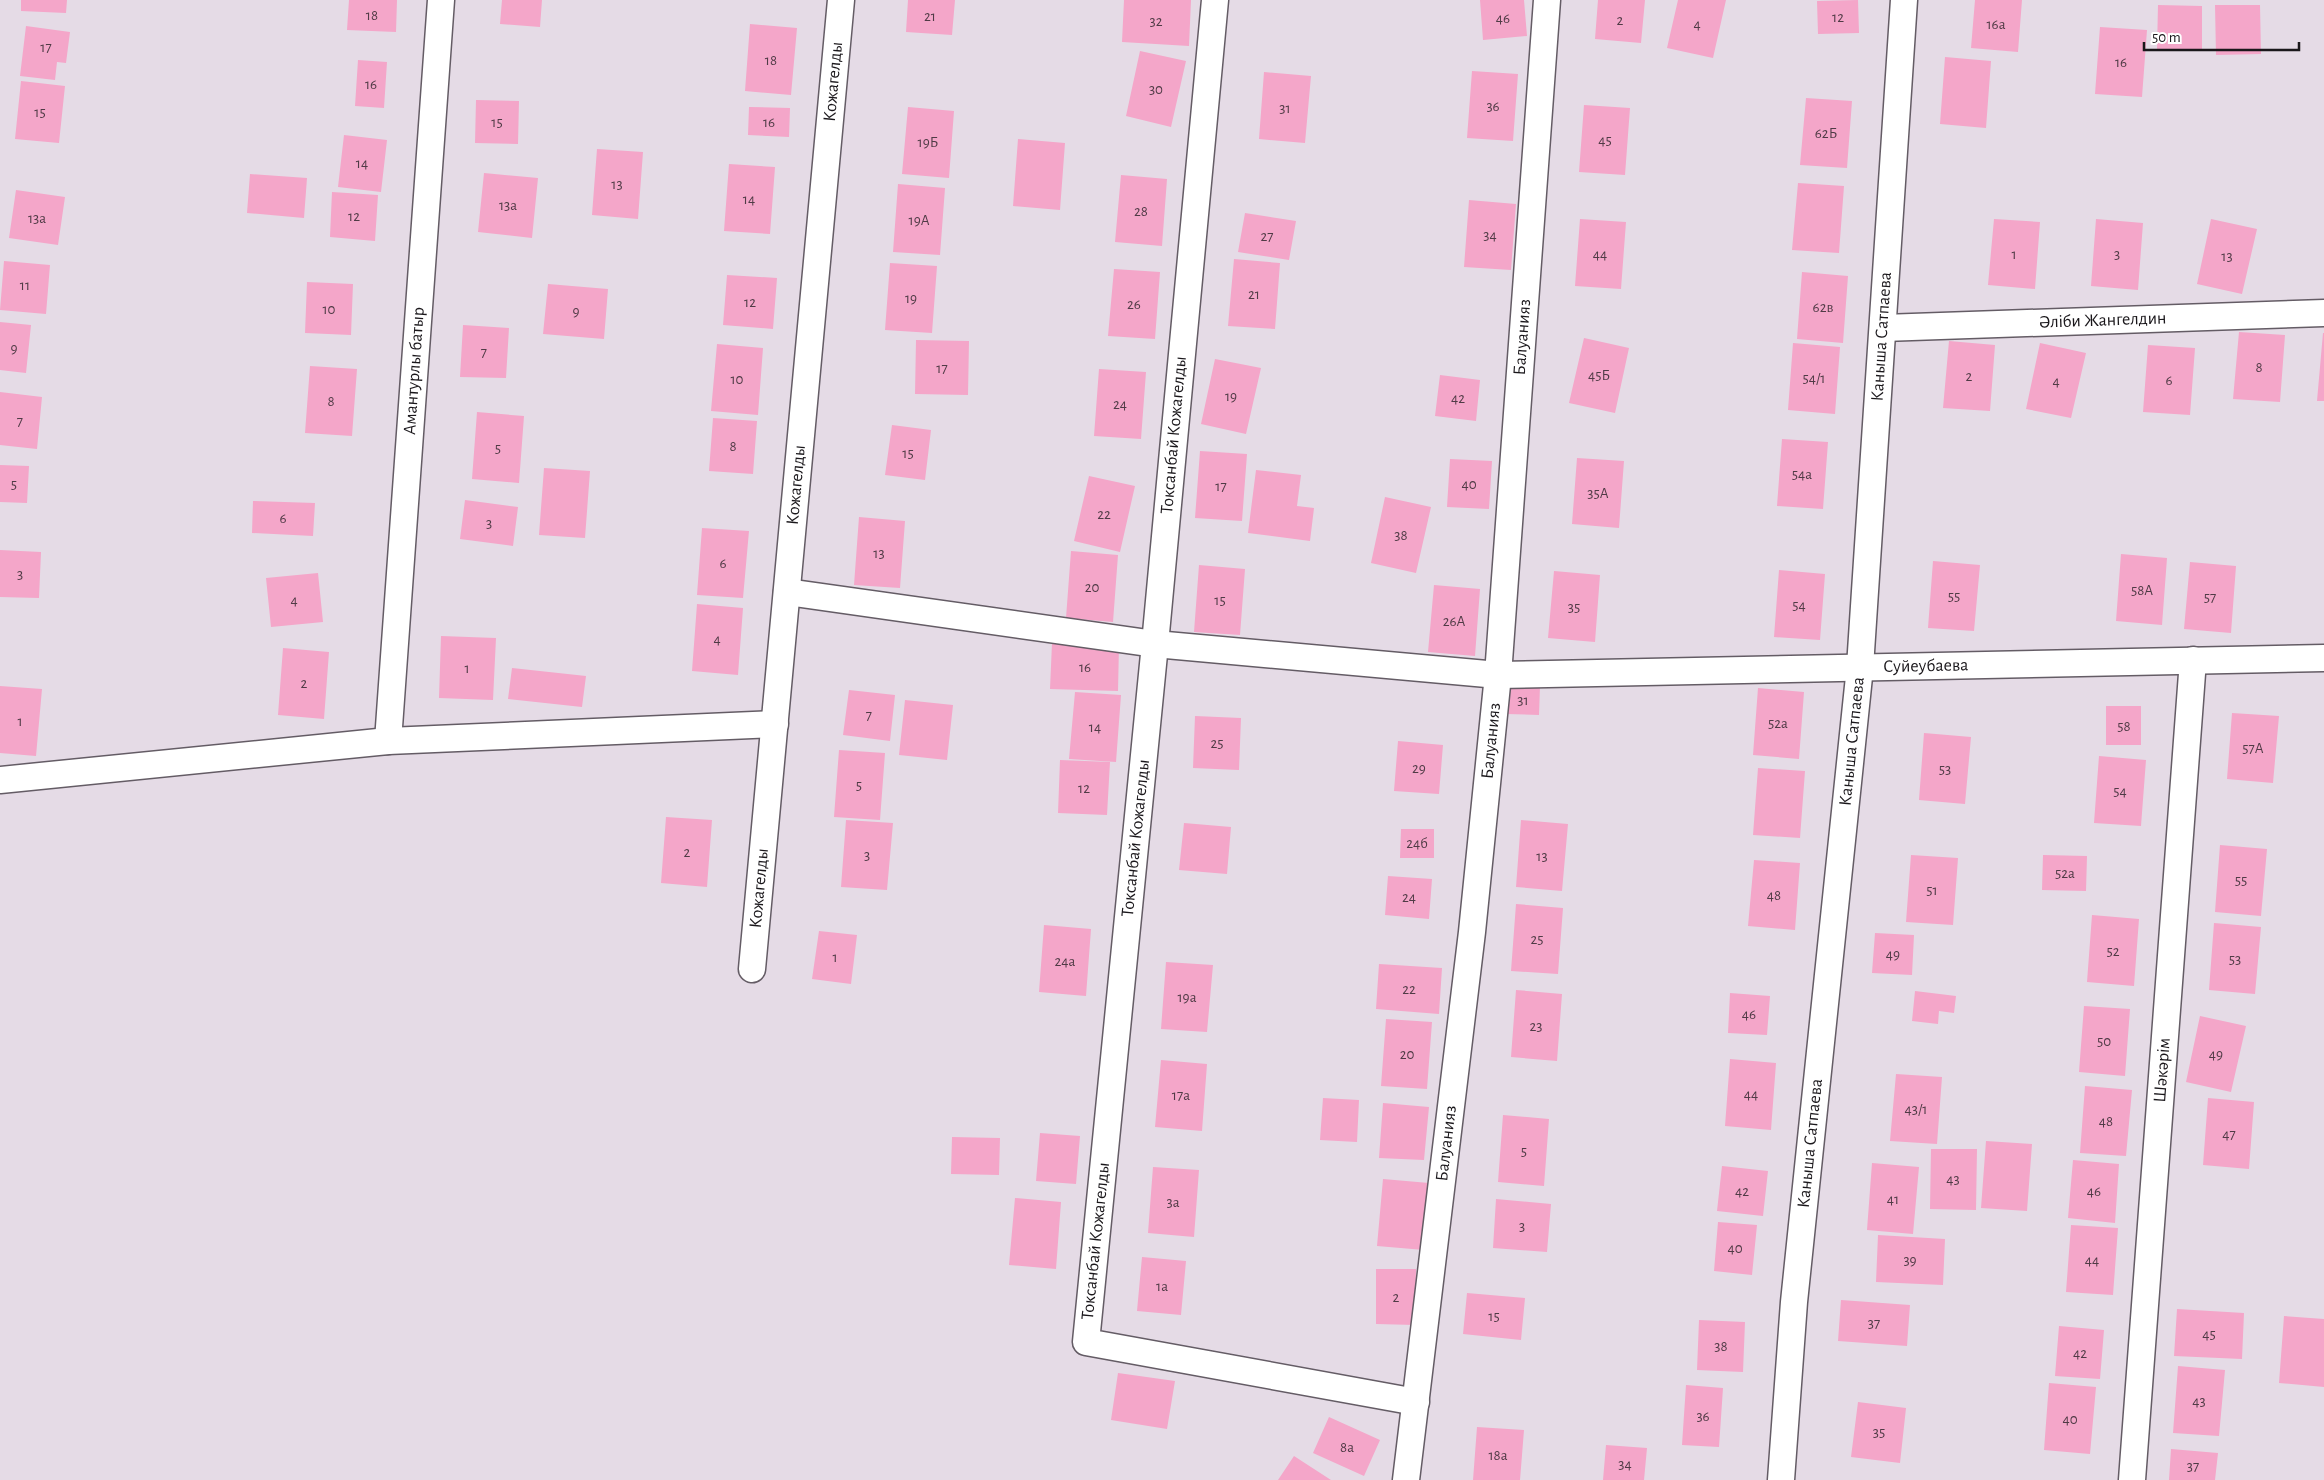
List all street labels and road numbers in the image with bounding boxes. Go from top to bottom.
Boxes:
street label: Кожагелды [821,41,846,123]
street label: Каныша Сатпаева [1869,271,1895,402]
street label: Балуанияз [1511,298,1534,376]
street label: Амантурлы батыр [401,306,428,436]
street label: Әліби Жангелдин [2039,309,2167,332]
street label: Токсанбай Кожагелды [1157,355,1190,515]
street label: Кожагелды [784,444,809,526]
street label: Суйеубаева [1883,656,1969,676]
street label: Каныша Сатпаева [1837,676,1868,807]
street label: Балуанияз [1479,702,1504,780]
street label: Токсанбай Кожагелды [1118,758,1153,918]
street label: Кожагелды [747,847,772,929]
street label: Шәкәрім [2151,1037,2174,1103]
street label: Каныша Сатпаева [1795,1078,1826,1209]
street label: Балуанияз [1433,1104,1460,1182]
street label: Токсанбай Кожагелды [1078,1161,1113,1321]

